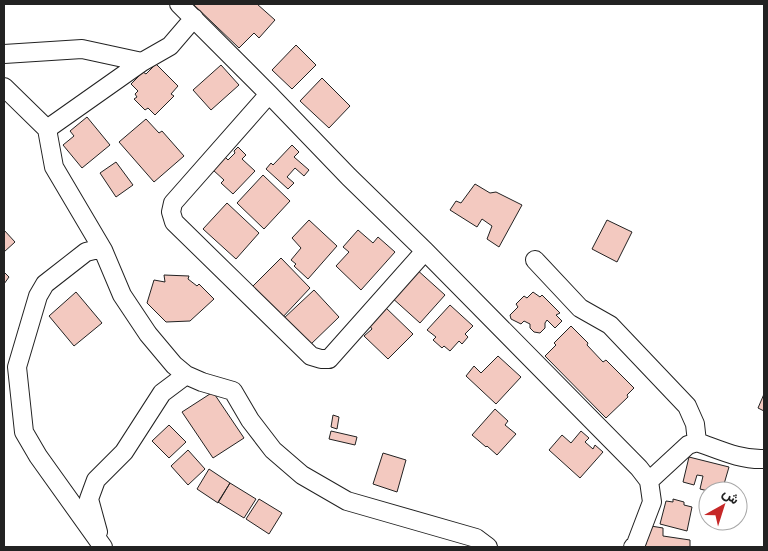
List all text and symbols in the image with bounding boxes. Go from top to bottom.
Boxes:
north arrow [698,481,748,531]
text: ش [719,484,743,508]

